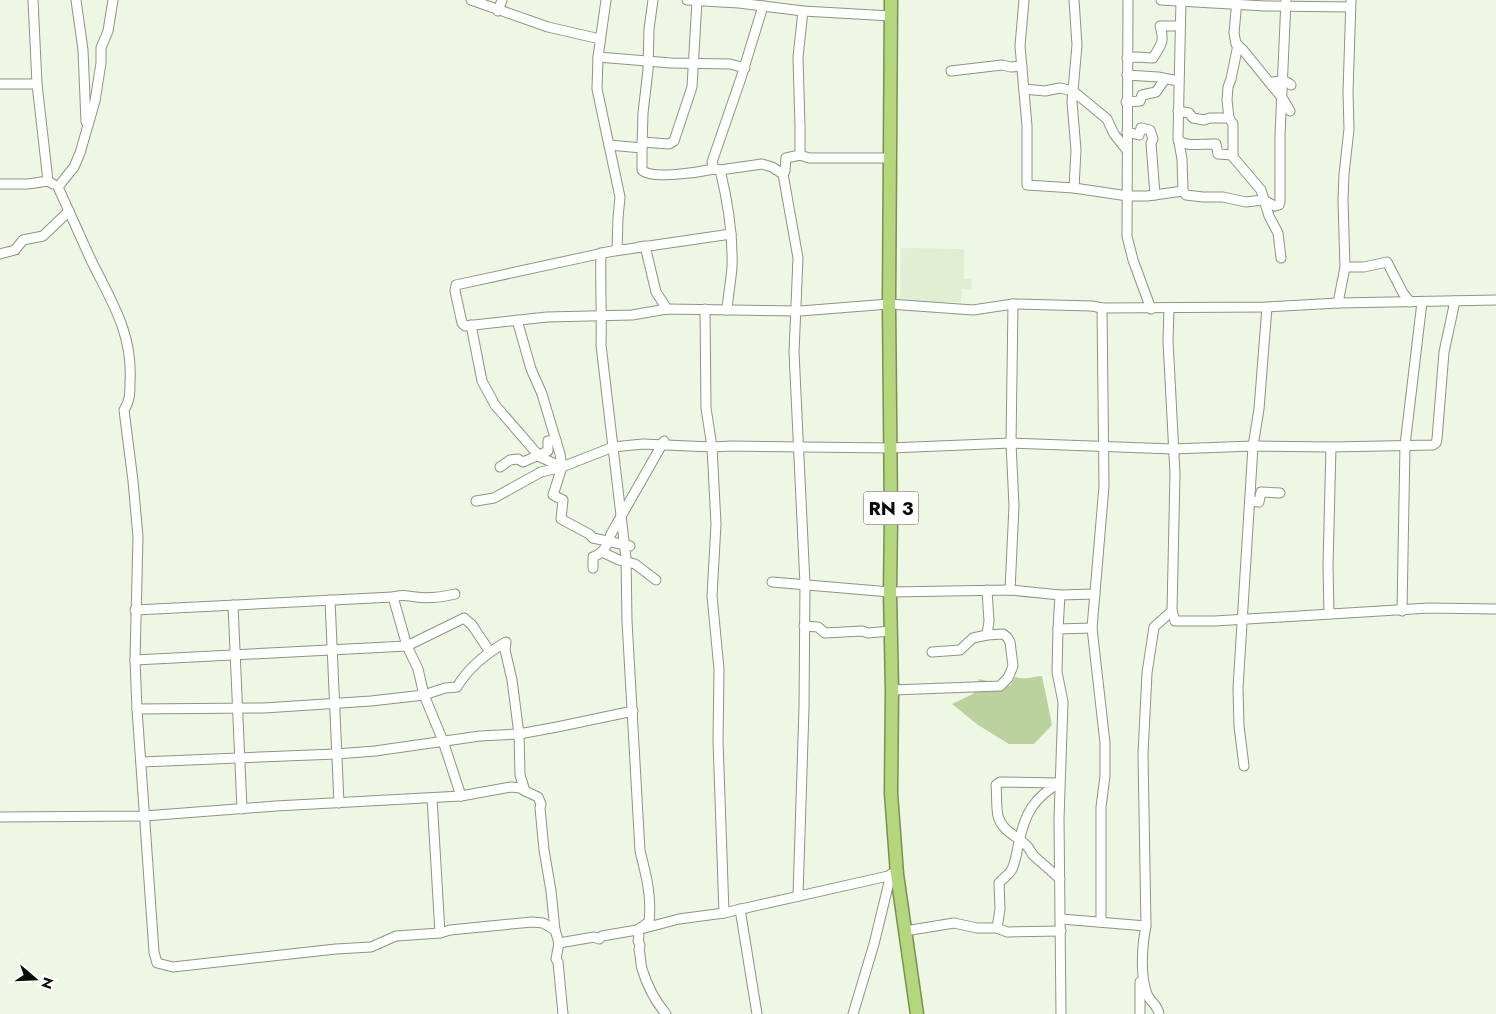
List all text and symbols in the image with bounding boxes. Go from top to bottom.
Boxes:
road number: RN 3 [864,492,918,524]
north arrow [10,954,60,1004]
text: N [36,975,59,992]

